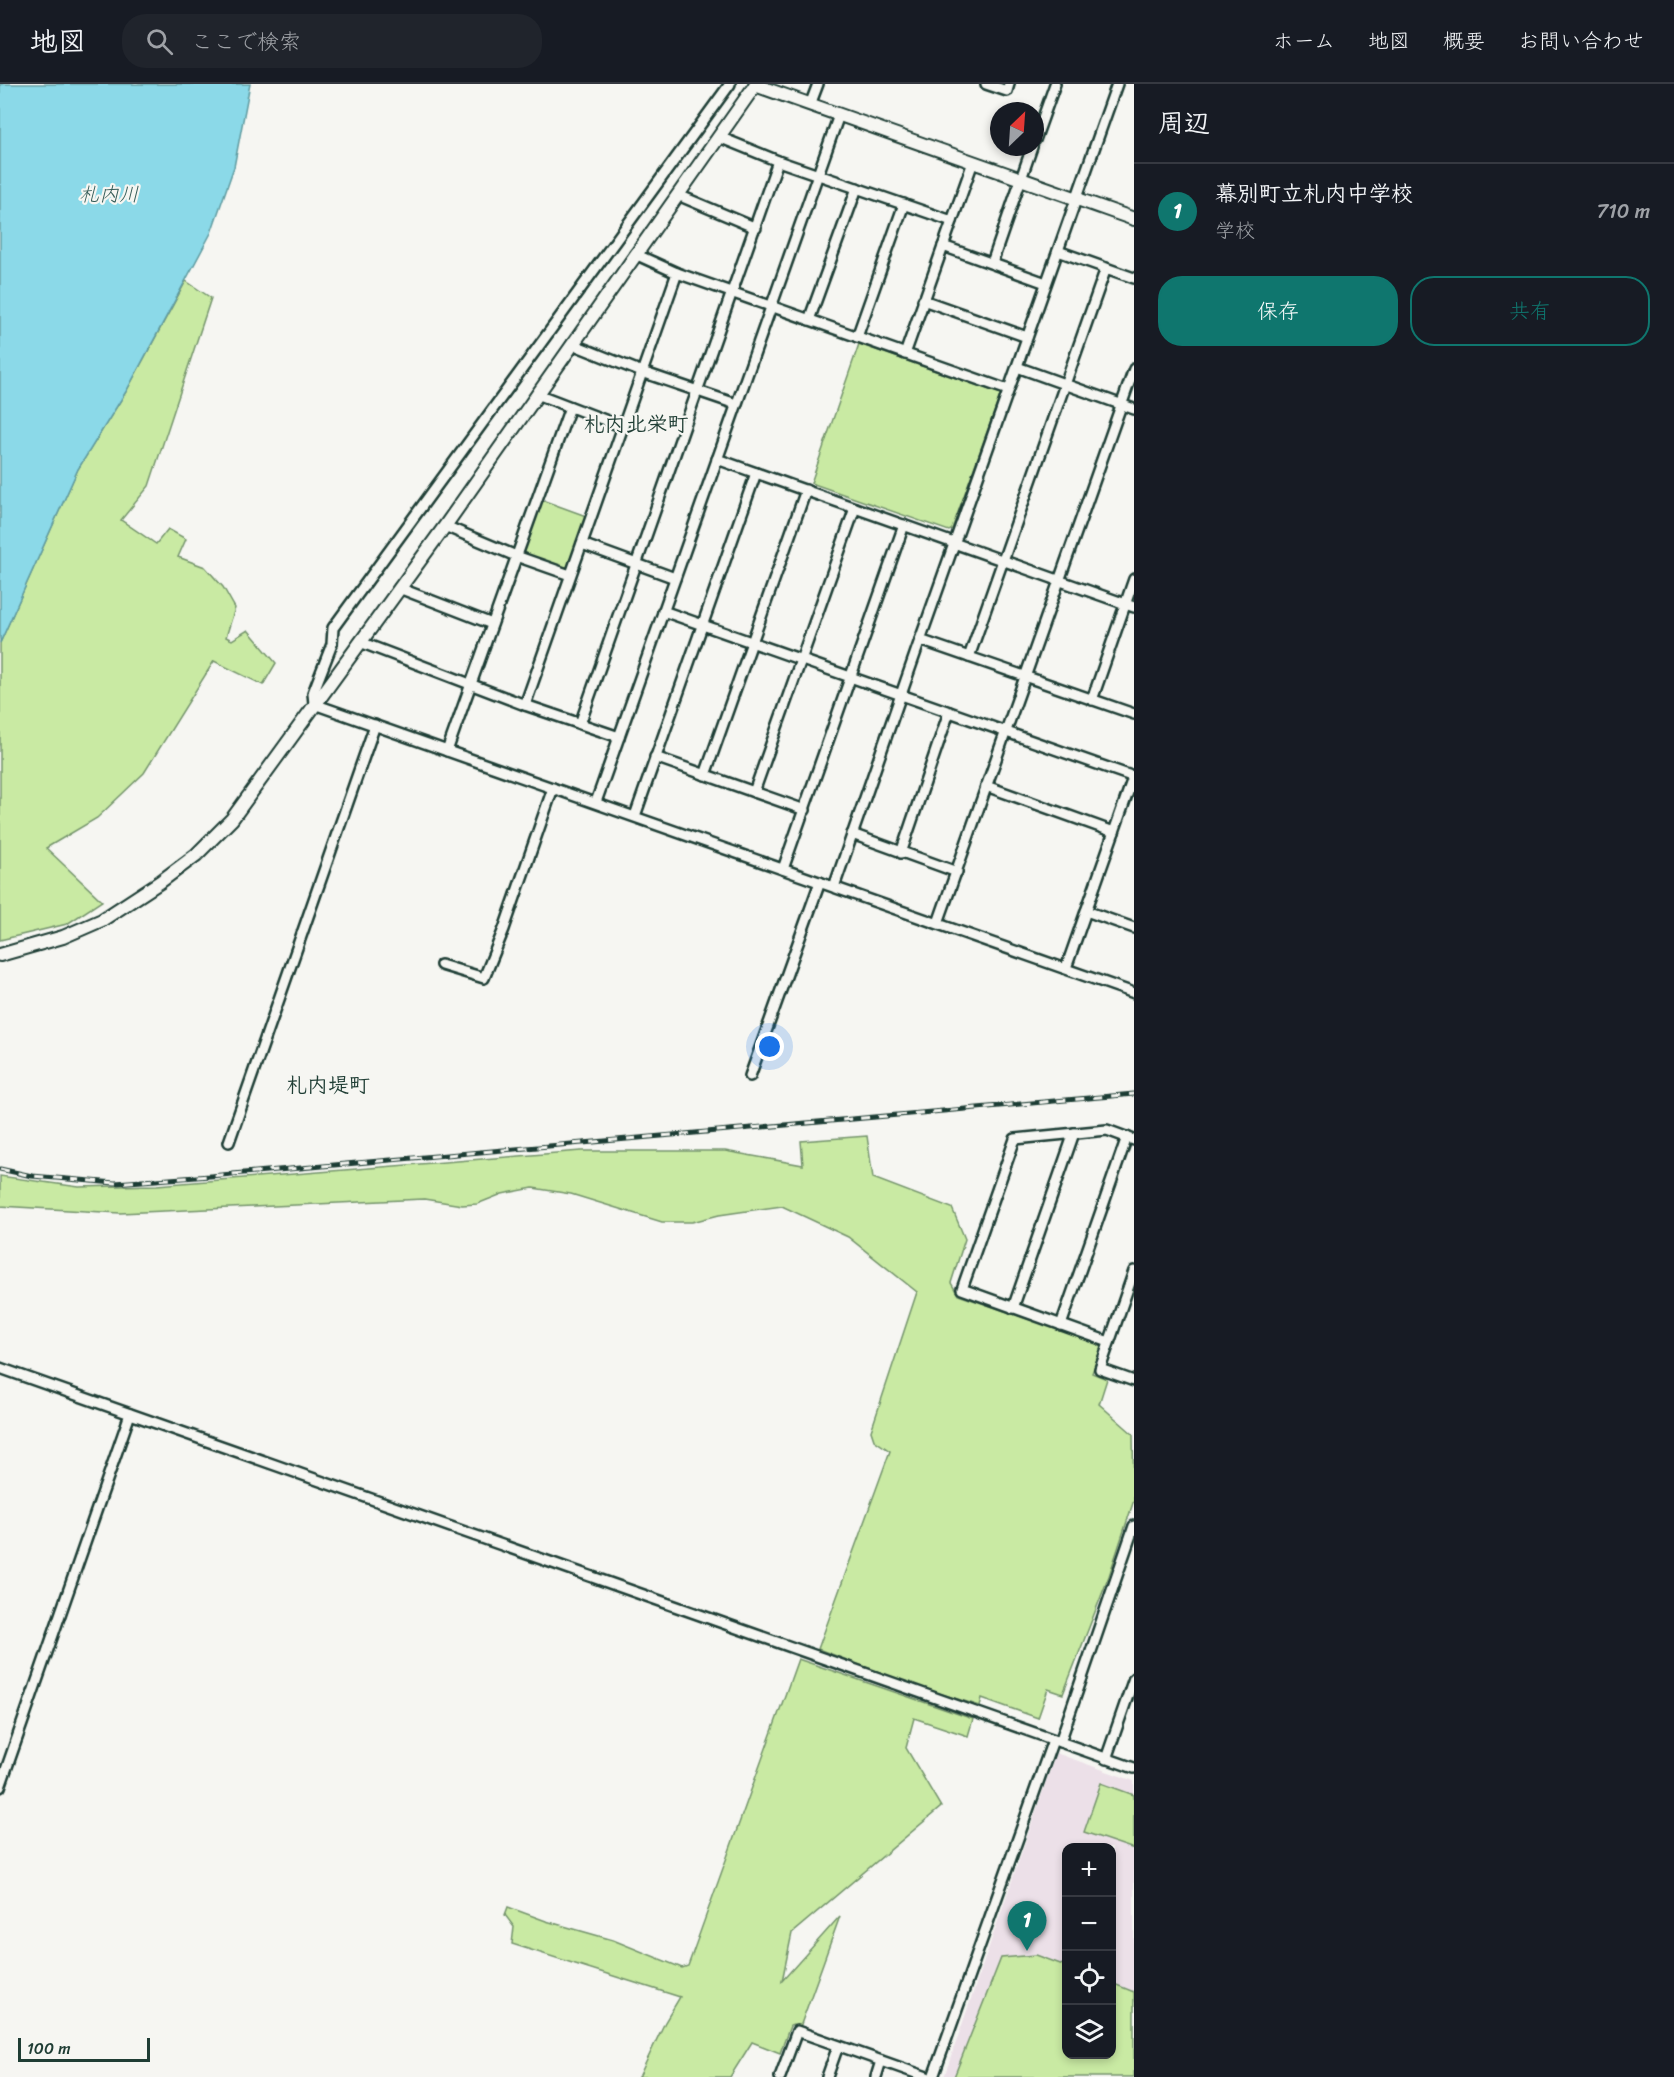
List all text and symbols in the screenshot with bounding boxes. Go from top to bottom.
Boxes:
search box [122,14,542,68]
text: 地図 [30,17,86,66]
text: ここで検索 [191,22,301,61]
text: ホーム [1273,22,1335,60]
text: 地図 [1368,22,1410,60]
text: 概要 [1443,22,1485,60]
text: お問い合わせ [1518,22,1644,60]
icon: search [143,25,176,58]
text: 周辺 [1158,100,1210,146]
north arrow [990,102,1044,156]
text: 幕別町立札内中学校 [1215,174,1413,213]
water label: 札内川 [79,177,139,212]
text: 1 [1173,194,1182,229]
text: 710 m [1597,194,1650,229]
text: 学校 [1215,213,1255,248]
button: 保存 [1158,276,1398,346]
button: 共有 [1410,276,1650,346]
district label: 札内北栄町 [584,405,689,443]
your location [755,1032,784,1061]
district label: 札内堤町 [286,1066,370,1104]
map controls [1062,1843,1116,2059]
button: + [1062,1843,1116,1897]
button: − [1062,1897,1116,1951]
pin: 1 [1008,1902,1046,1951]
button: locate [1062,1951,1116,2005]
button: layers [1062,2005,1116,2059]
text: 100 m [27,2034,71,2063]
scale bar [18,2035,150,2062]

